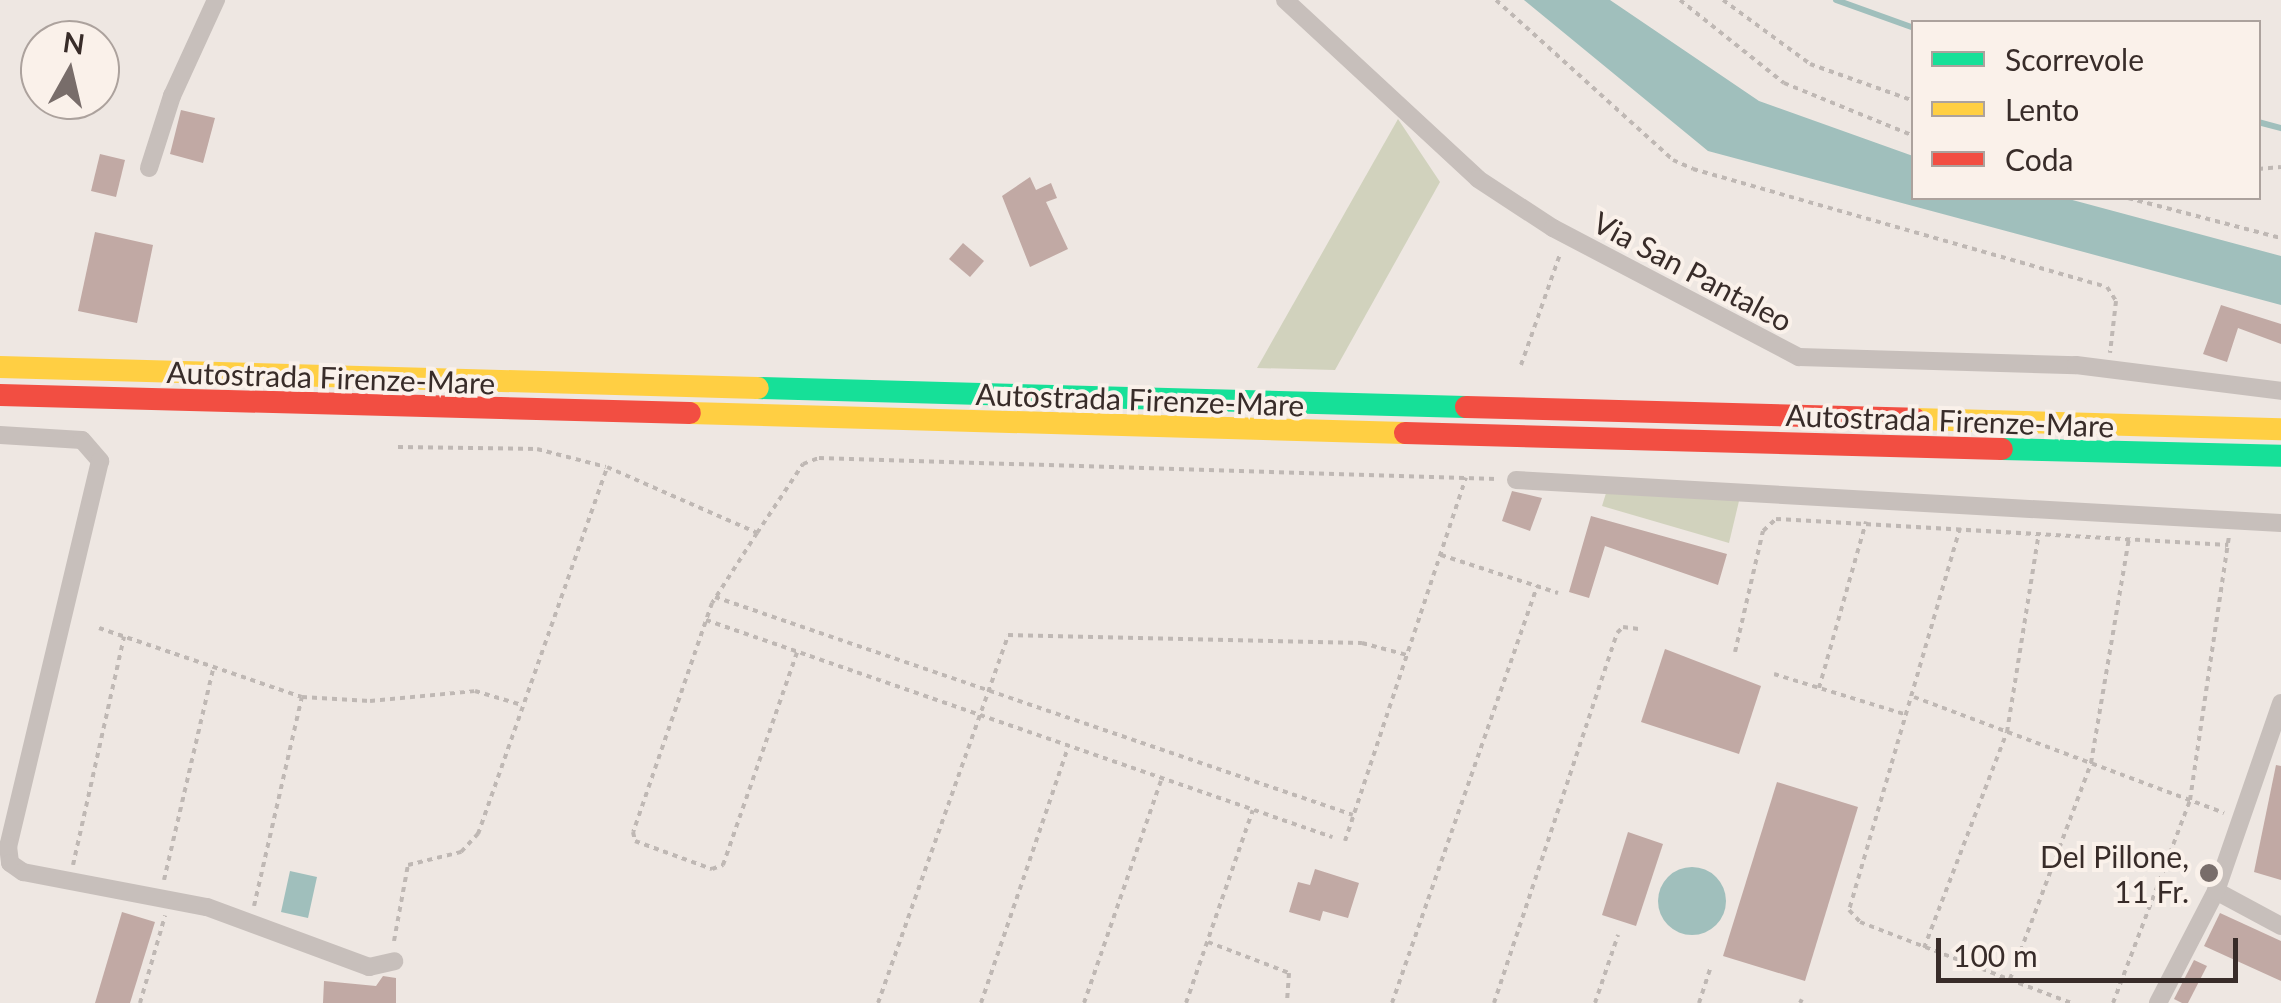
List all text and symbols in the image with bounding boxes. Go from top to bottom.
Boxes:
north arrow [20,20,120,120]
legend [1911,20,2261,200]
text: N [61,24,87,61]
text: Scorrevole [2005,41,2144,77]
text: Lento [2005,91,2079,127]
text: Coda [2005,141,2073,177]
street label: Via San Pantaleo [1587,203,1799,339]
street label: Autostrada Firenze-Mare [166,353,496,401]
street label: Autostrada Firenze-Mare [975,375,1305,423]
street label: Autostrada Firenze-Mare [1785,396,2115,444]
place label: Del Pillone, 11 Fr. [2040,838,2189,908]
marker: Del Pillone, 11 Fr. [2198,862,2220,884]
scale bar [1941,918,2244,980]
text: 100 m [1953,937,2038,973]

